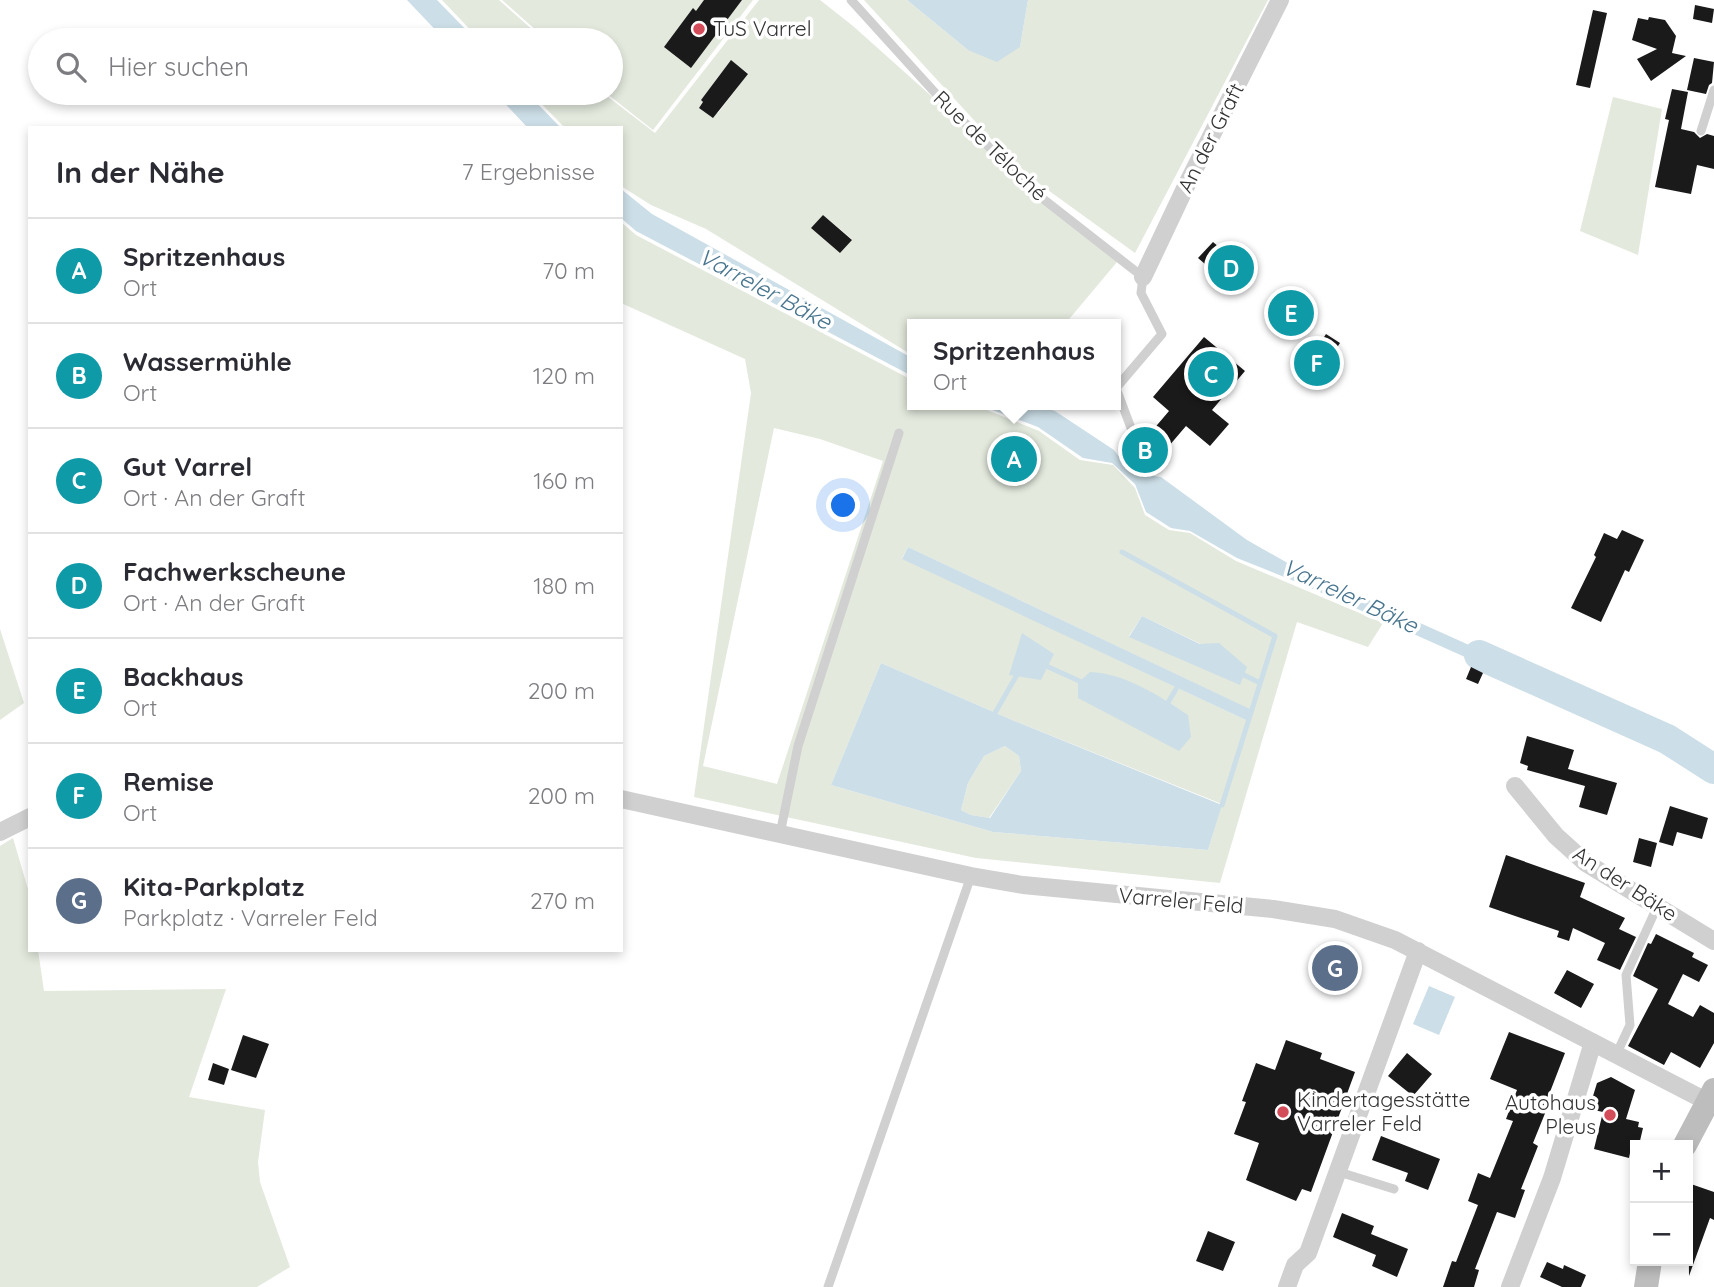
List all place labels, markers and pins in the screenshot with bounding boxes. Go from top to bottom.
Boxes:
place label: TuS Varrel [713,15,811,41]
marker: TuS Varrel [691,21,707,37]
pin: D [1208,242,1254,294]
pin: E [1268,287,1314,339]
pin: F [1294,337,1340,389]
pin: C [1188,348,1234,400]
pin: B [1122,424,1168,476]
pin: A [991,433,1037,485]
pin: G [1312,942,1358,994]
place label: Kindertagesstätte Varreler Feld [1297,1086,1470,1136]
place label: Autohaus Pleus [1505,1089,1596,1139]
marker: Kindertagesstätte Varreler Feld [1275,1104,1291,1120]
marker: Autohaus Pleus [1602,1107,1618,1123]

